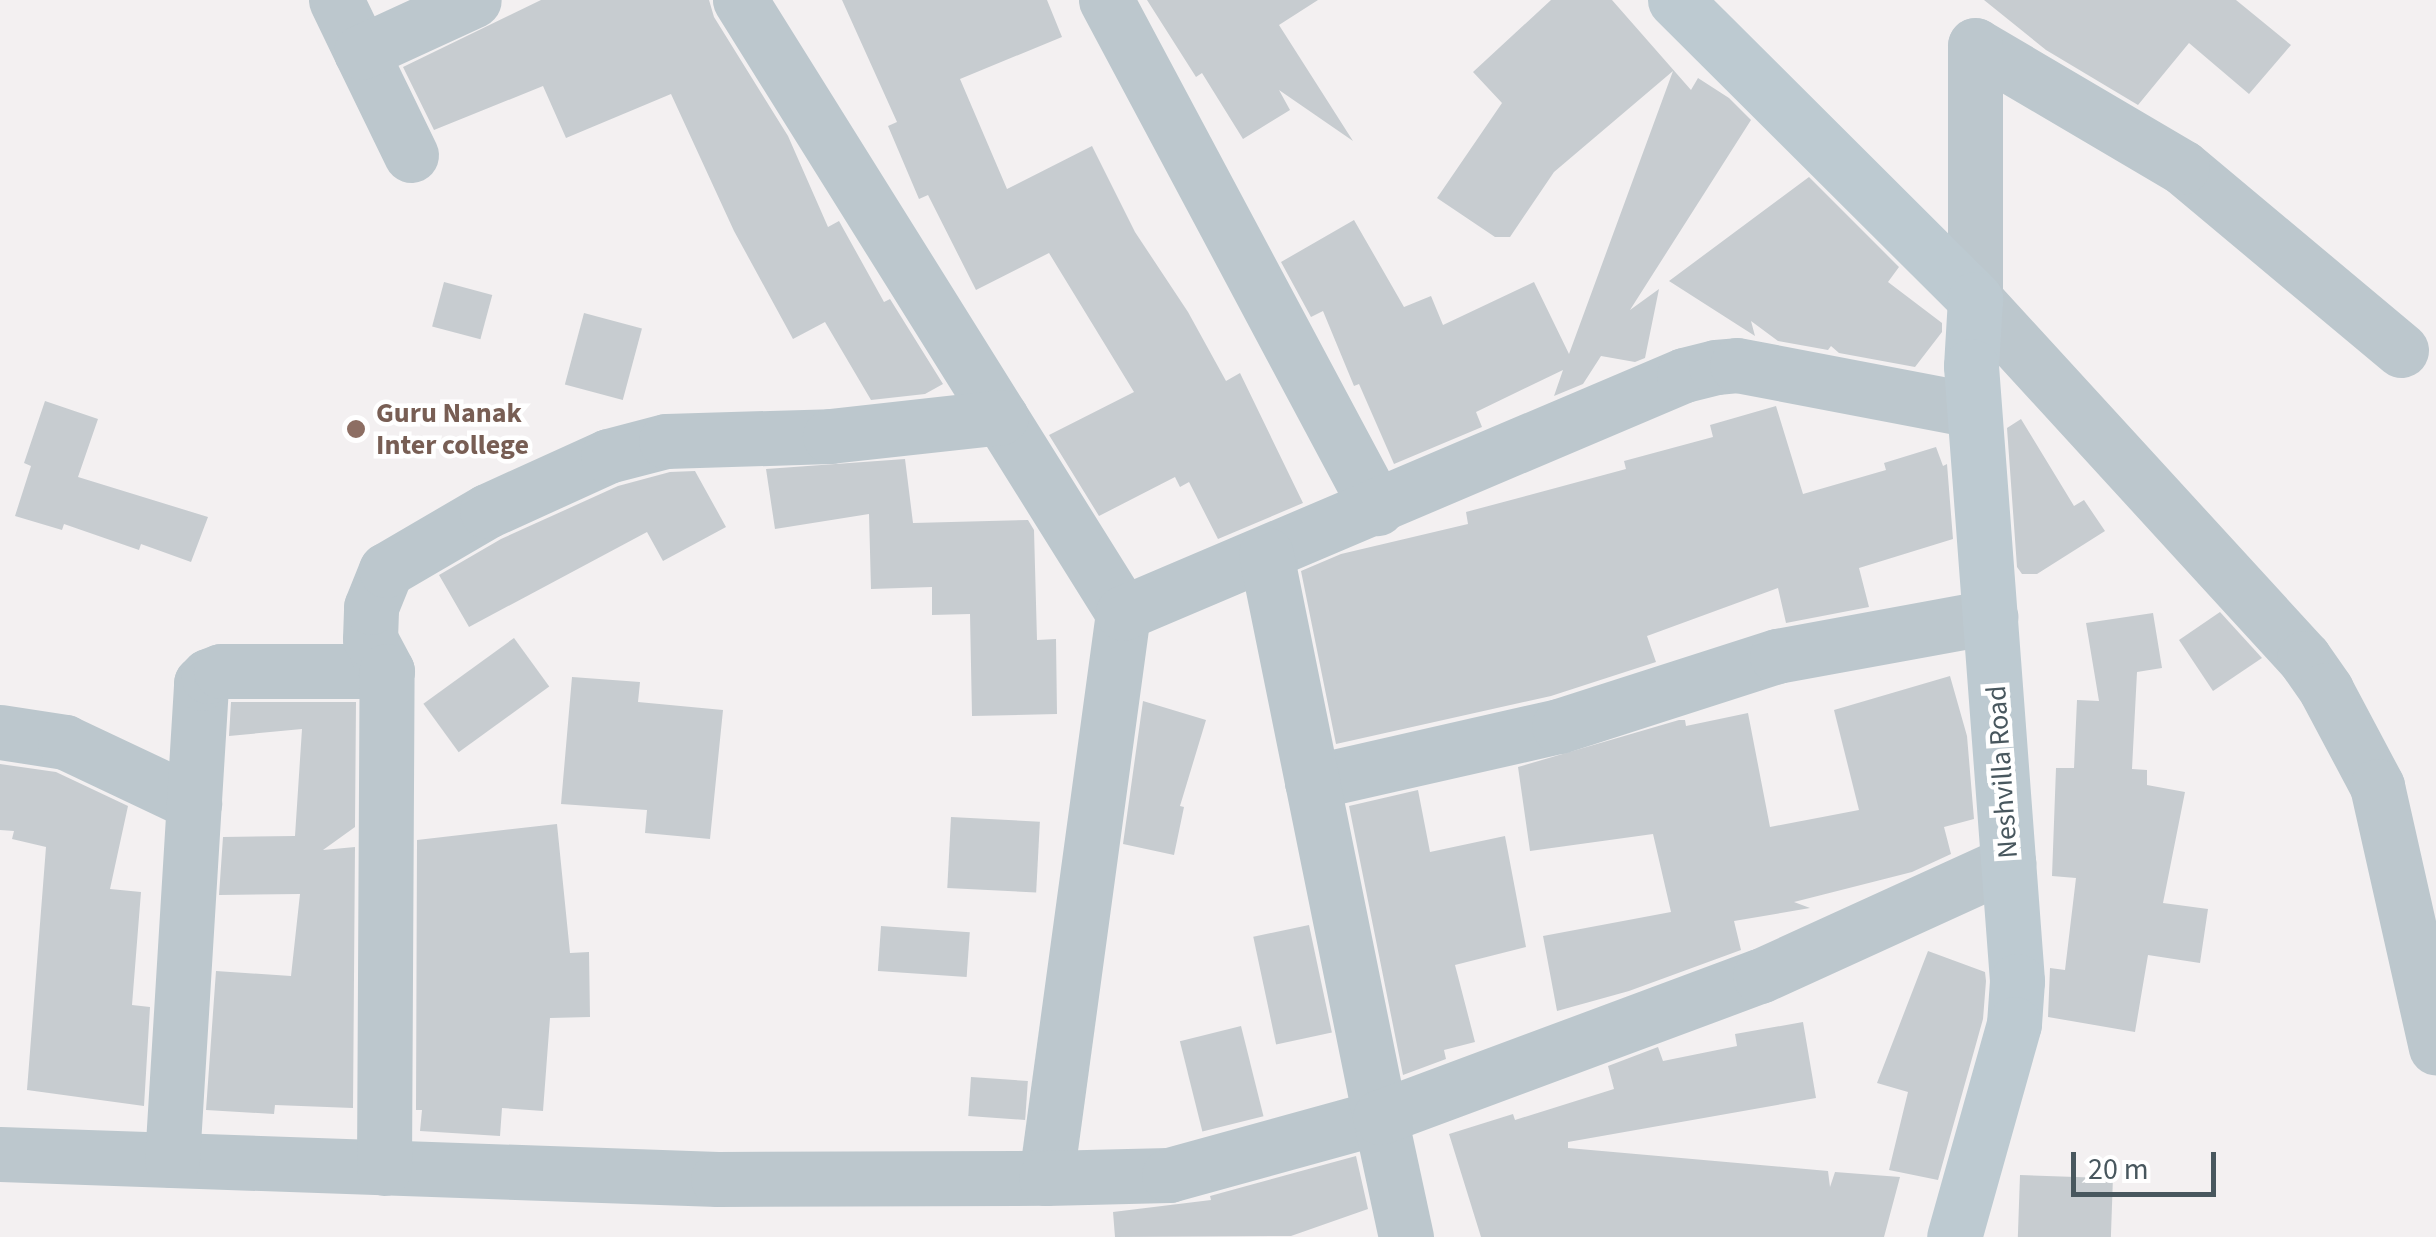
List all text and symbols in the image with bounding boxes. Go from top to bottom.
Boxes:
place label: Guru Nanak Inter college [376,396,529,462]
marker: Guru Nanak Inter college [345,418,367,440]
street label: Neshvilla Road [1979,685,2025,859]
scale bar [2076,1132,2221,1194]
text: 20 m [2088,1148,2149,1191]

